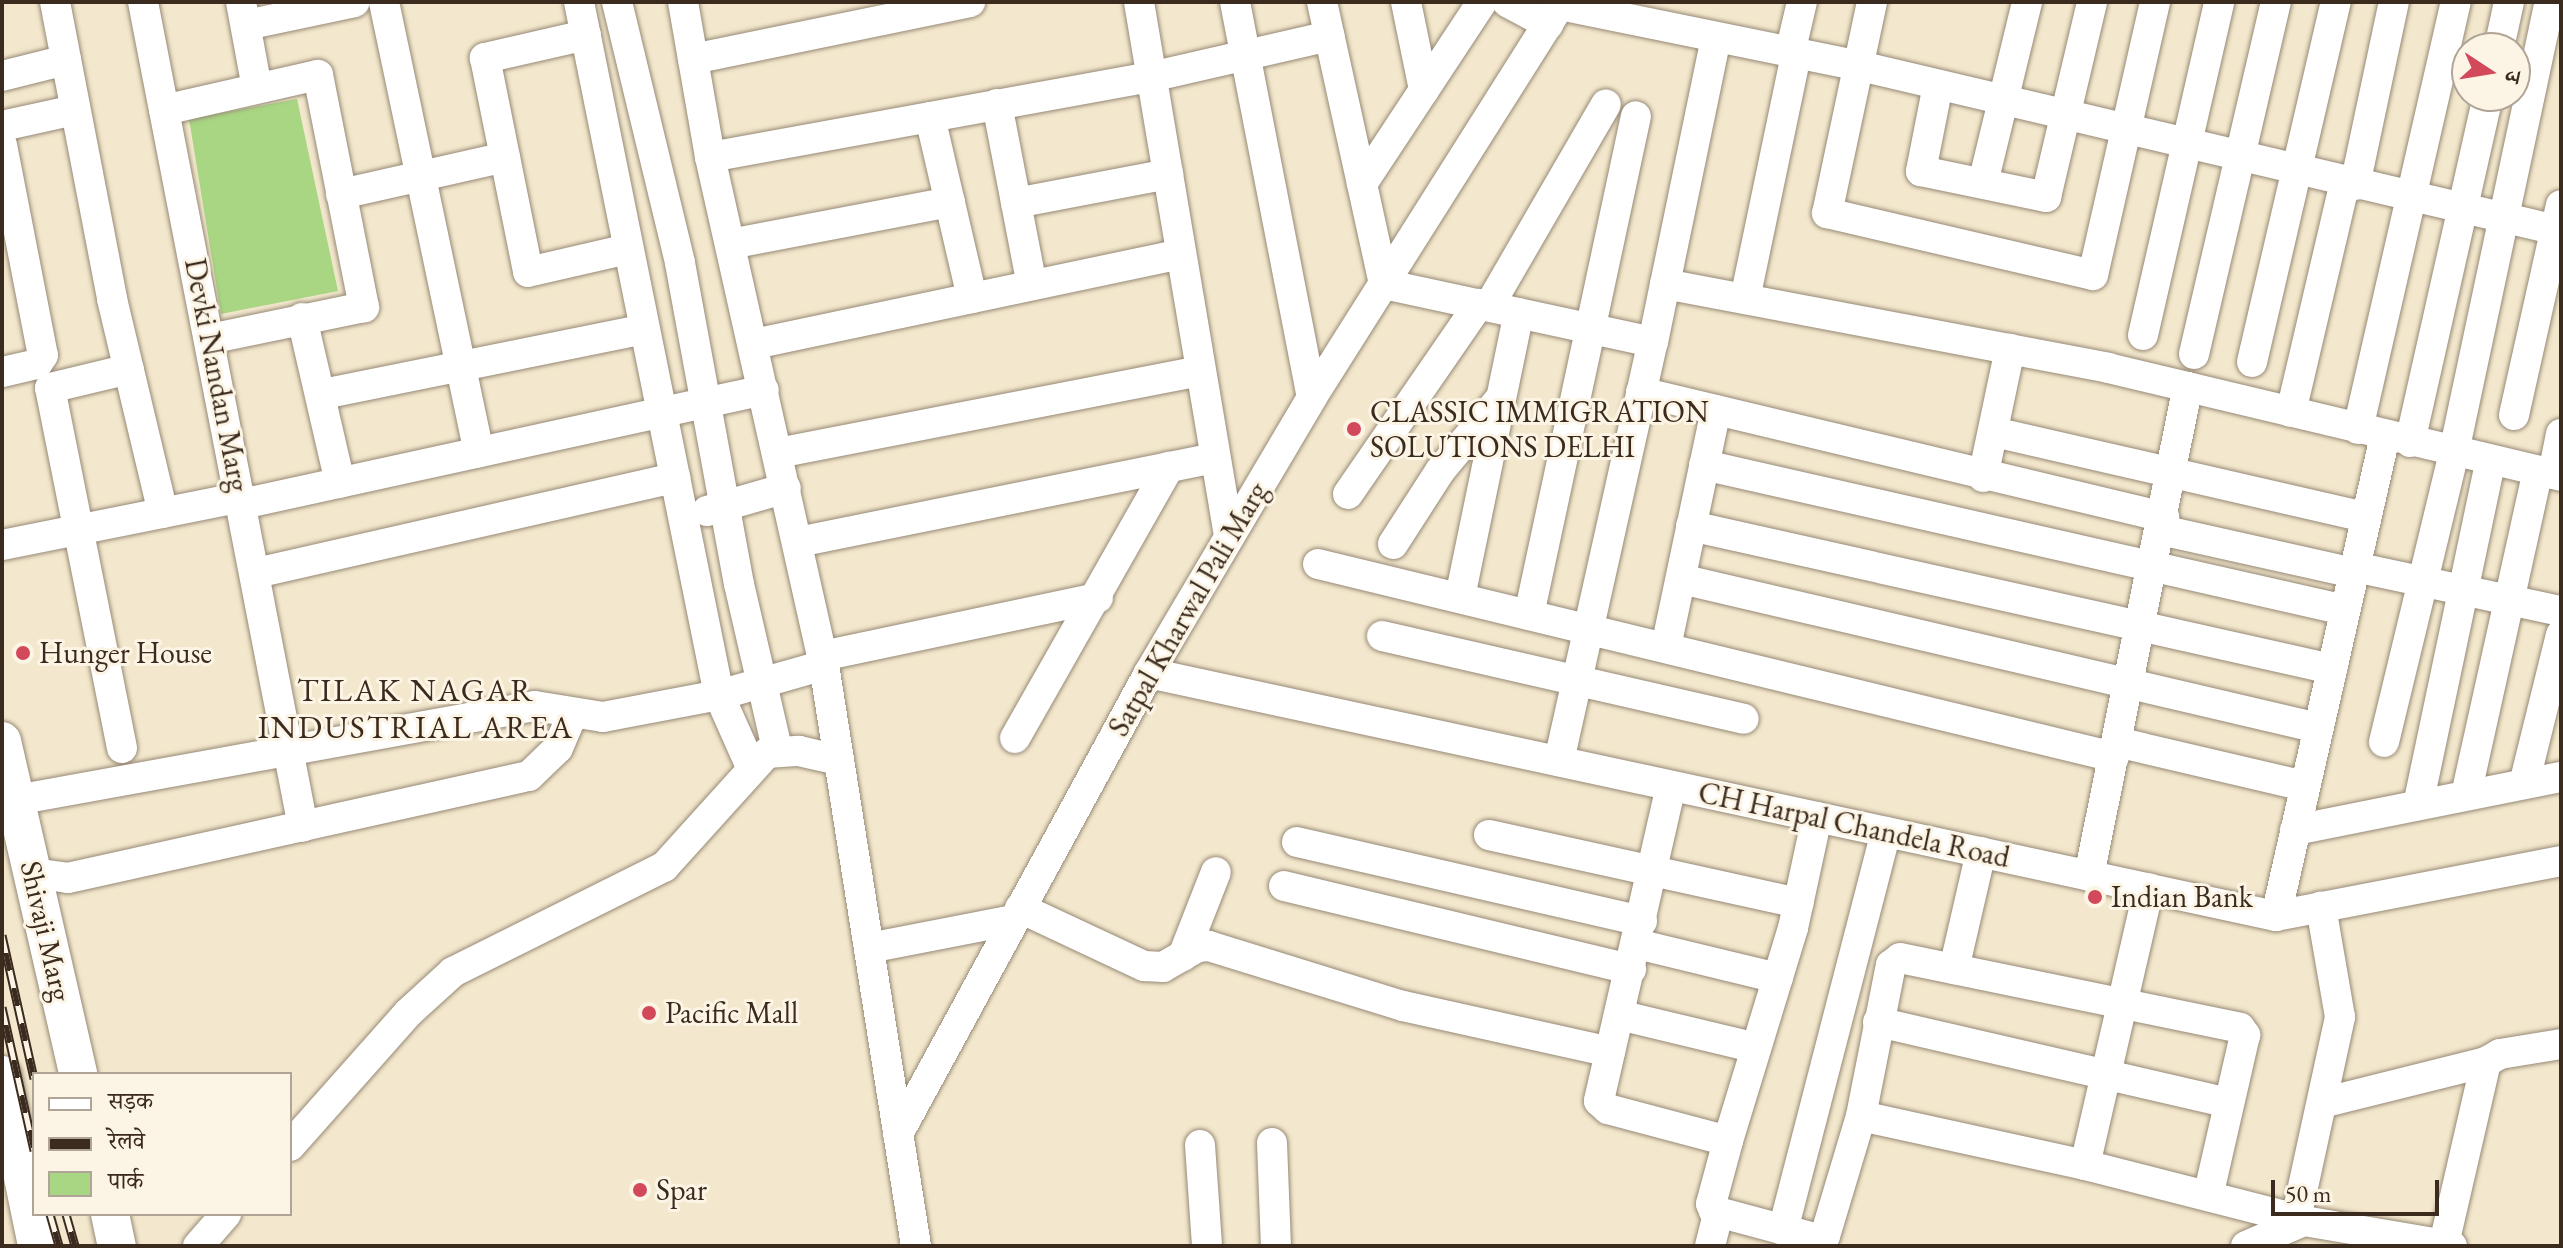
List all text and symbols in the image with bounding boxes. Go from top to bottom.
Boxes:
north arrow [2451,32,2531,112]
text: उ [2498,68,2528,85]
street label: Devki Nandan Marg [177,255,257,495]
place label: CLASSIC IMMIGRATION SOLUTIONS DELHI [1370,394,1709,464]
marker: CLASSIC IMMIGRATION SOLUTIONS DELHI [1345,420,1363,438]
street label: Satpal Kharwal Pali Marg [1100,475,1276,743]
place label: Hunger House [39,635,212,671]
marker: Hunger House [14,644,32,662]
district label: TILAK NAGAR INDUSTRIAL AREA [258,672,574,747]
street label: CH Harpal Chandela Road [1695,774,2013,876]
street label: Shivaji Marg [12,857,80,1005]
place label: Indian Bank [2111,879,2253,915]
marker: Indian Bank [2086,888,2104,906]
place label: Pacific Mall [665,995,798,1031]
marker: Pacific Mall [640,1004,658,1022]
legend [32,1072,292,1216]
text: सड़क [108,1085,153,1116]
text: रेलवे [108,1125,145,1156]
scale bar [2275,1164,2443,1214]
text: पार्क [108,1165,143,1196]
place label: Spar [656,1172,707,1208]
text: 50 m [2285,1178,2332,1209]
marker: Spar [631,1181,649,1199]

